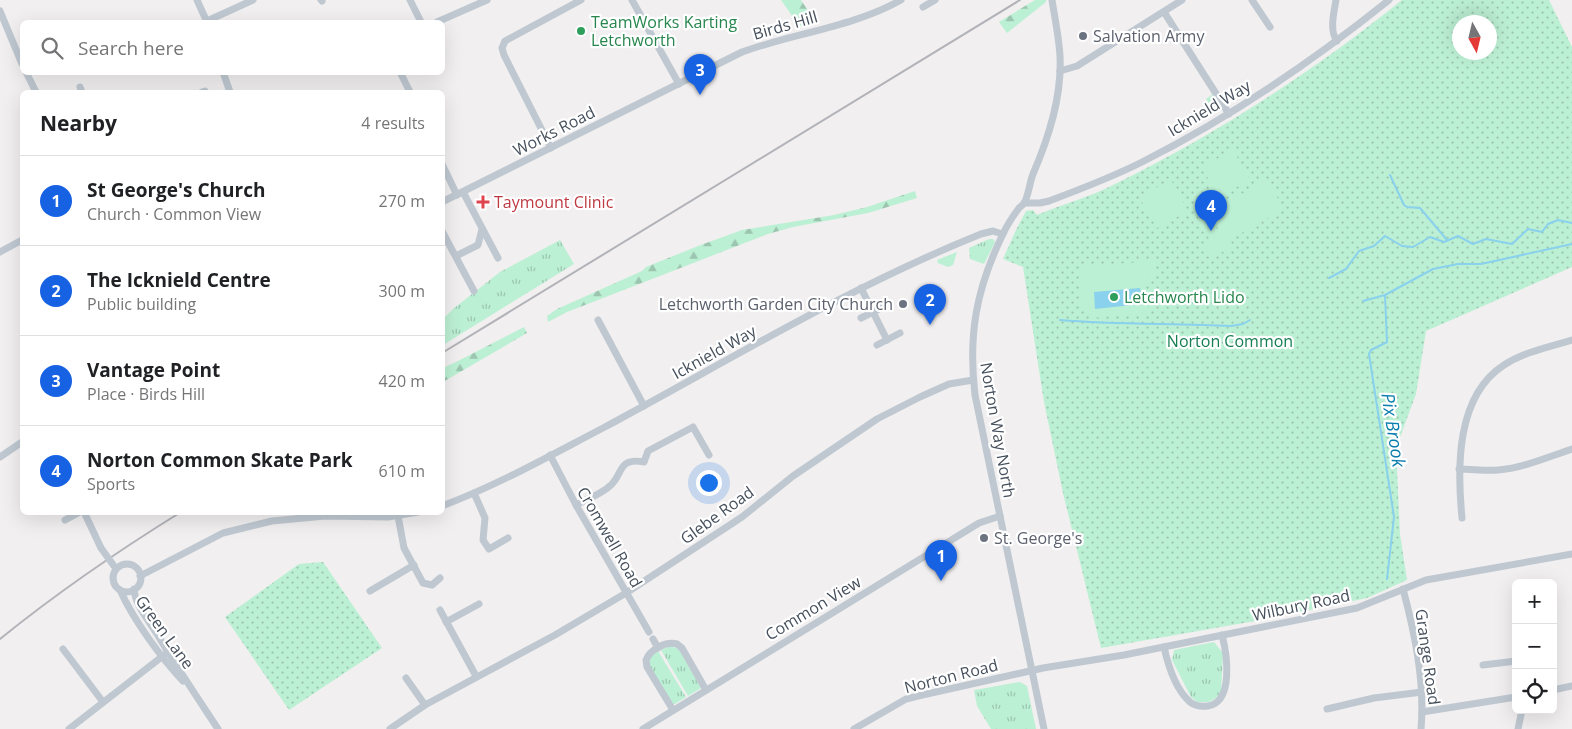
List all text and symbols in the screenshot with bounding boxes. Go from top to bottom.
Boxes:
street label: Birds Hill [750,5,820,45]
place label: TeamWorks Karting Letchworth [591,11,737,51]
north arrow [1452,15,1497,60]
search box [20,20,445,75]
marker: TeamWorks Karting Letchworth [575,25,587,37]
place label: Salvation Army [1093,25,1205,47]
marker: Salvation Army [1077,30,1089,42]
icon: search [38,34,66,62]
text: Search here [78,35,184,61]
pin: 3 [684,54,716,95]
street label: Icknield Way [1163,74,1255,141]
street label: Works Road [509,101,599,161]
text: Nearby [40,109,117,137]
text: 4 results [361,112,425,134]
text: St George's Church [87,177,265,203]
text: 1 [51,190,61,212]
text: 270 m [379,190,425,212]
pin: 4 [1195,190,1227,231]
place label: Taymount Clinic [494,191,614,213]
marker: Taymount Clinic [476,195,490,209]
text: Church · Common View [87,203,261,225]
text: The Icknield Centre [87,267,271,293]
text: 2 [51,280,61,302]
text: 300 m [379,280,425,302]
pin: 2 [914,284,946,325]
place label: Letchworth Lido [1124,286,1245,308]
marker: Letchworth Lido [1108,291,1120,303]
text: Public building [87,293,196,315]
place label: Letchworth Garden City Church [659,293,893,315]
marker: Letchworth Garden City Church [897,298,909,310]
street label: Icknield Way [668,319,761,384]
park label: Norton Common [1167,330,1293,352]
text: Vantage Point [87,357,220,383]
street label: Norton Way North [975,361,1021,499]
text: 3 [51,370,61,392]
text: 420 m [379,370,425,392]
text: Place · Birds Hill [87,383,205,405]
water label: Pix Brook [1376,391,1412,470]
text: Norton Common Skate Park [87,447,353,473]
text: 4 [51,460,61,482]
text: 610 m [379,460,425,482]
your location [696,470,722,496]
text: Sports [87,473,135,495]
street label: Glebe Road [676,481,758,549]
street label: Cromwell Road [572,483,648,591]
place label: St. George's [994,527,1082,549]
marker: St. George's [978,532,990,544]
pin: 1 [925,540,957,581]
street label: Common View [761,570,865,645]
map controls [1512,579,1557,714]
button: + [1512,579,1557,624]
street label: Wilbury Road [1250,584,1352,626]
street label: Green Lane [131,591,199,673]
street label: Grange Road [1410,607,1446,707]
button: − [1512,624,1557,669]
street label: Norton Road [902,654,1000,698]
button: locate [1512,669,1557,714]

